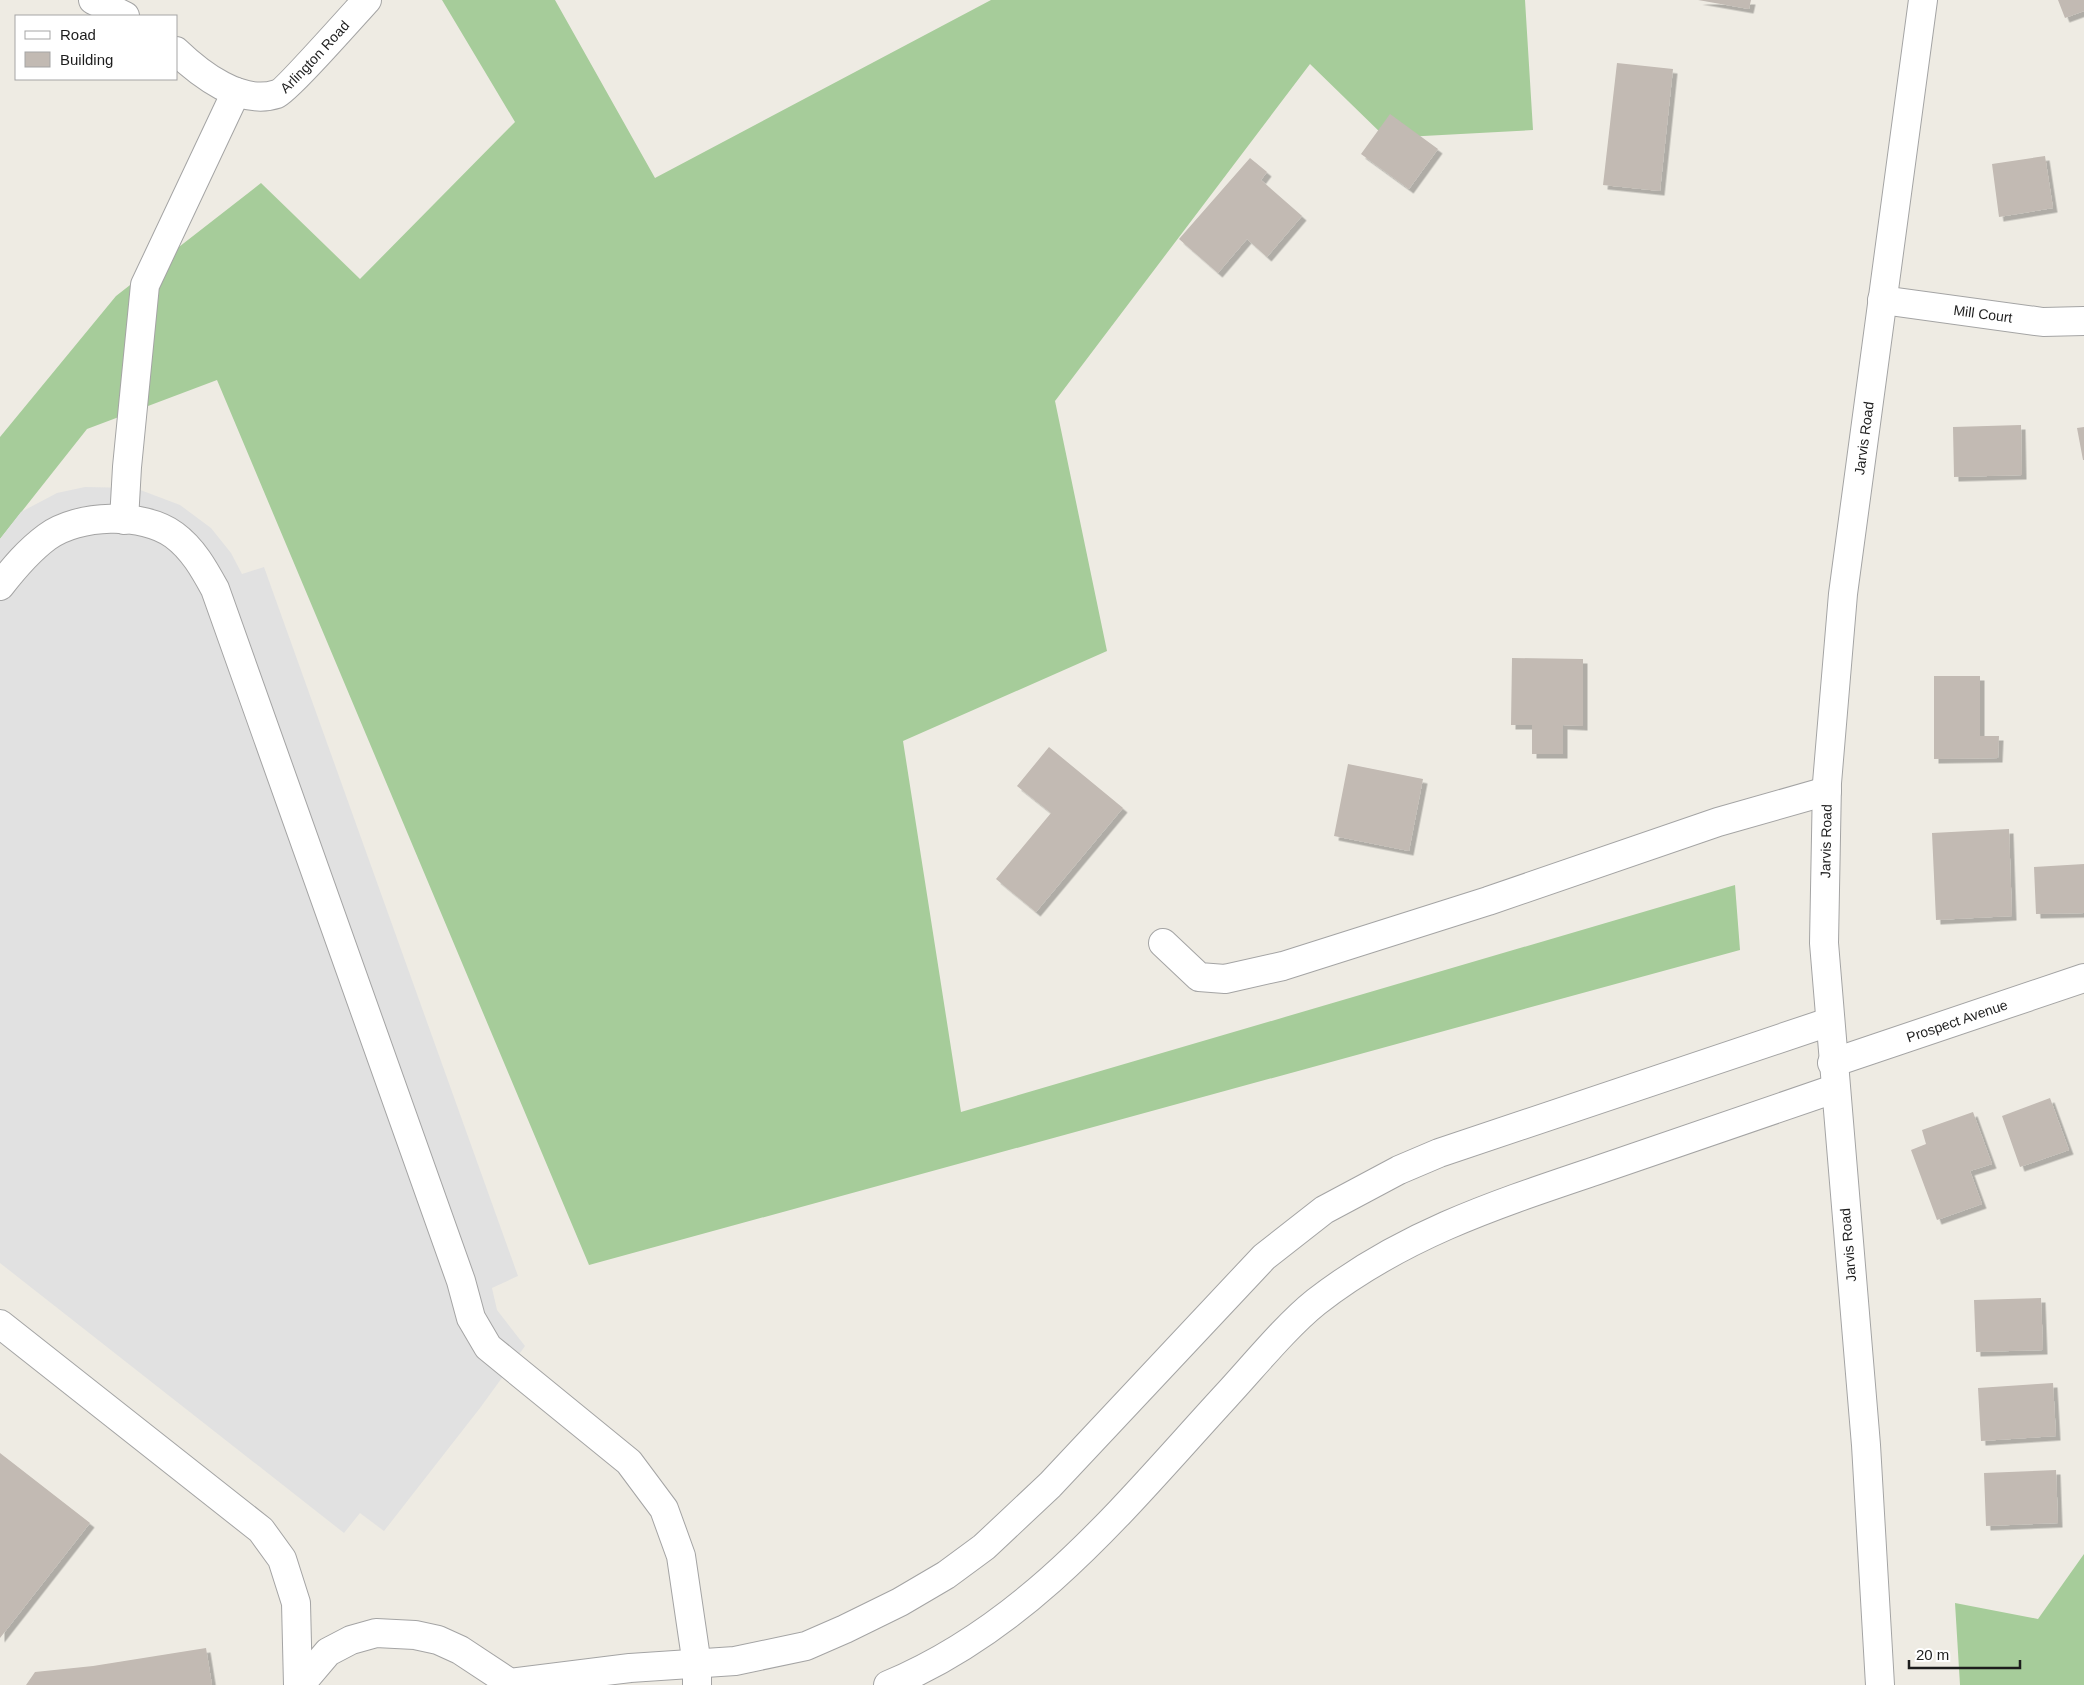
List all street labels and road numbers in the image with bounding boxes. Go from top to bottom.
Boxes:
street label: Arlington Road [277,17,352,96]
street label: Mill Court [1953,302,2014,326]
street label: Jarvis Road [1851,401,1877,476]
street label: Jarvis Road [1817,804,1835,878]
street label: Prospect Avenue [1904,996,2010,1045]
street label: Jarvis Road [1837,1207,1859,1283]

